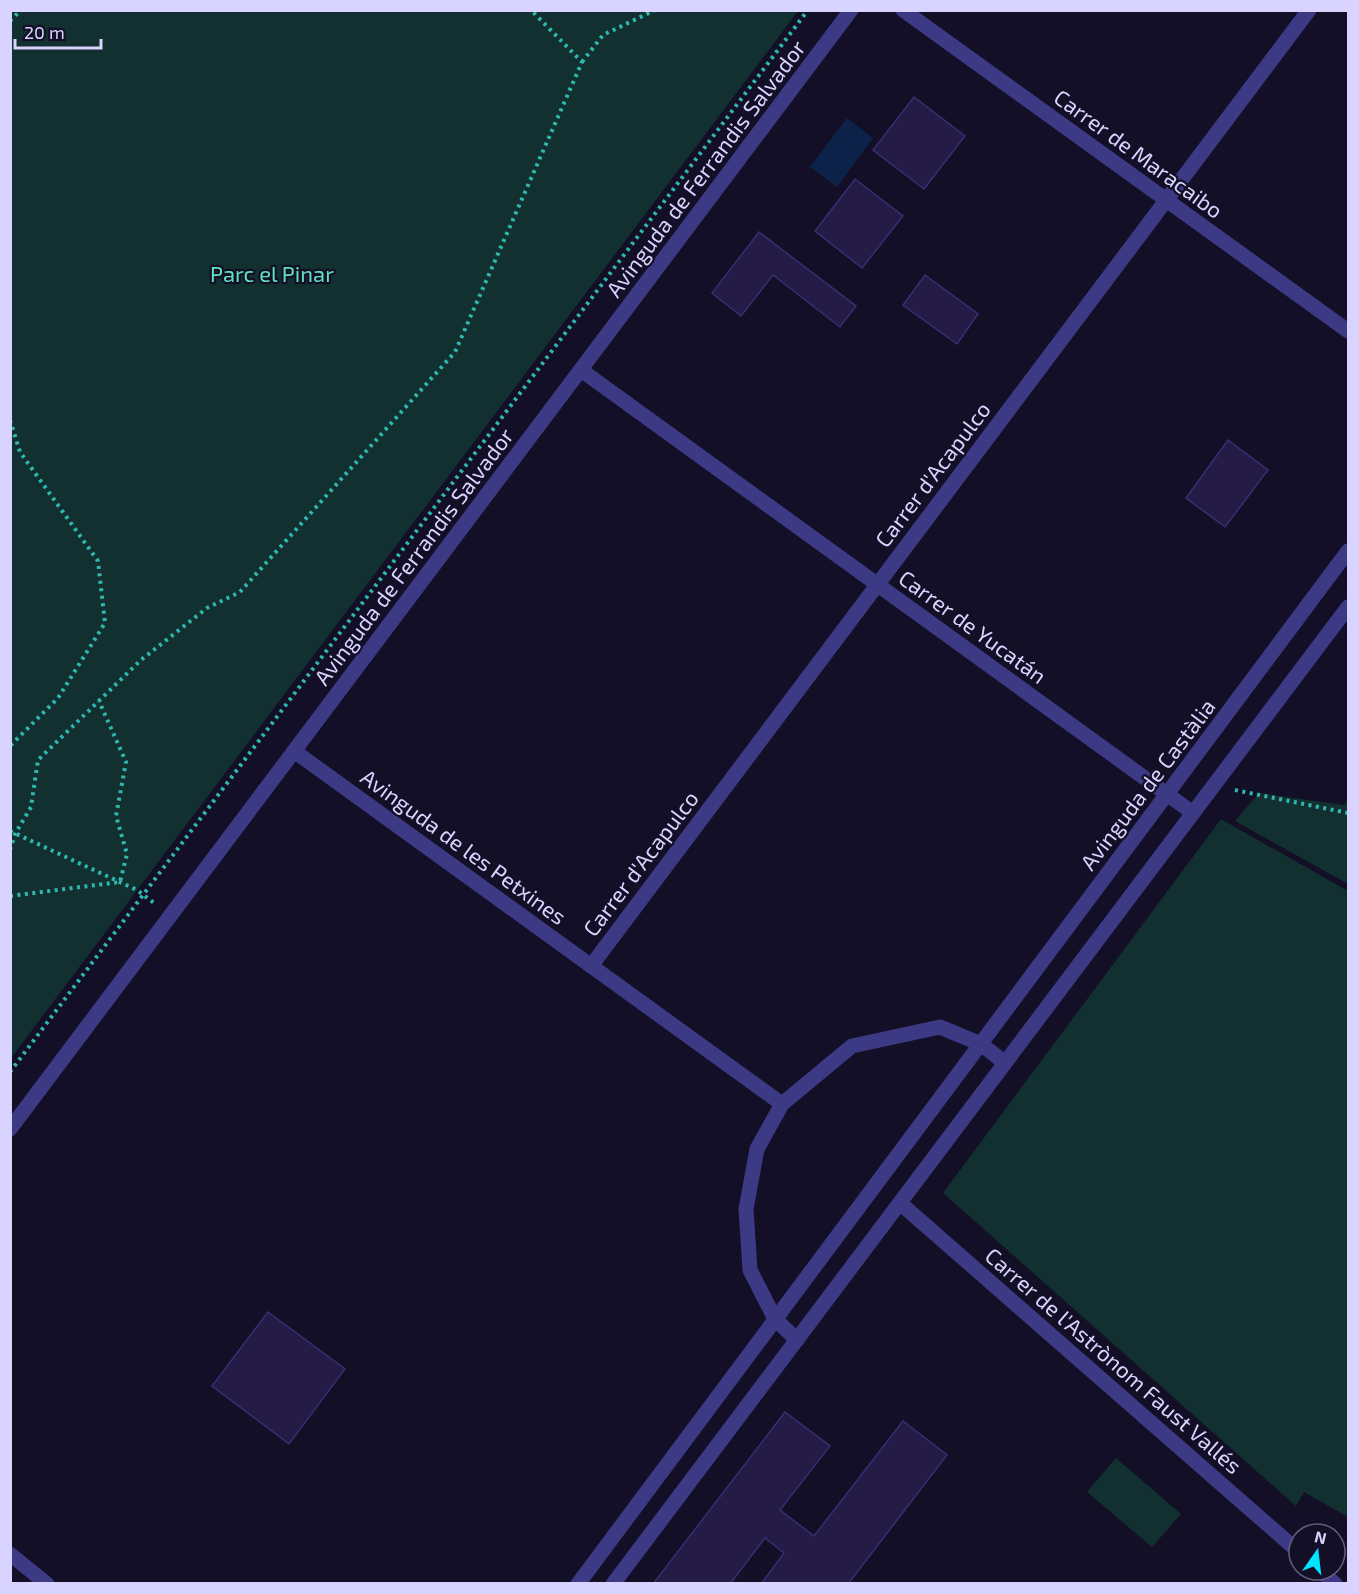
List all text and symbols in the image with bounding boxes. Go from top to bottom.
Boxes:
scale bar [15,12,100,50]
text: 20 m [24,21,65,43]
street label: Avinguda de Ferrandis Salvador [600,34,810,302]
street label: Carrer de Maracaibo [1050,83,1228,223]
park label: Parc el Pinar [210,260,334,286]
street label: Carrer d'Acapulco [869,396,995,552]
street label: Avinguda de Ferrandis Salvador [308,422,518,690]
street label: Carrer de Yucatán [894,564,1052,688]
street label: Avinguda de Castàlia [1074,693,1220,875]
street label: Avinguda de les Petxines [356,763,572,929]
street label: Carrer d'Acapulco [577,785,703,941]
street label: Carrer de l'Astrònom Faust Vallés [981,1242,1247,1478]
north arrow [1287,1522,1347,1582]
text: N [1313,1526,1329,1548]

